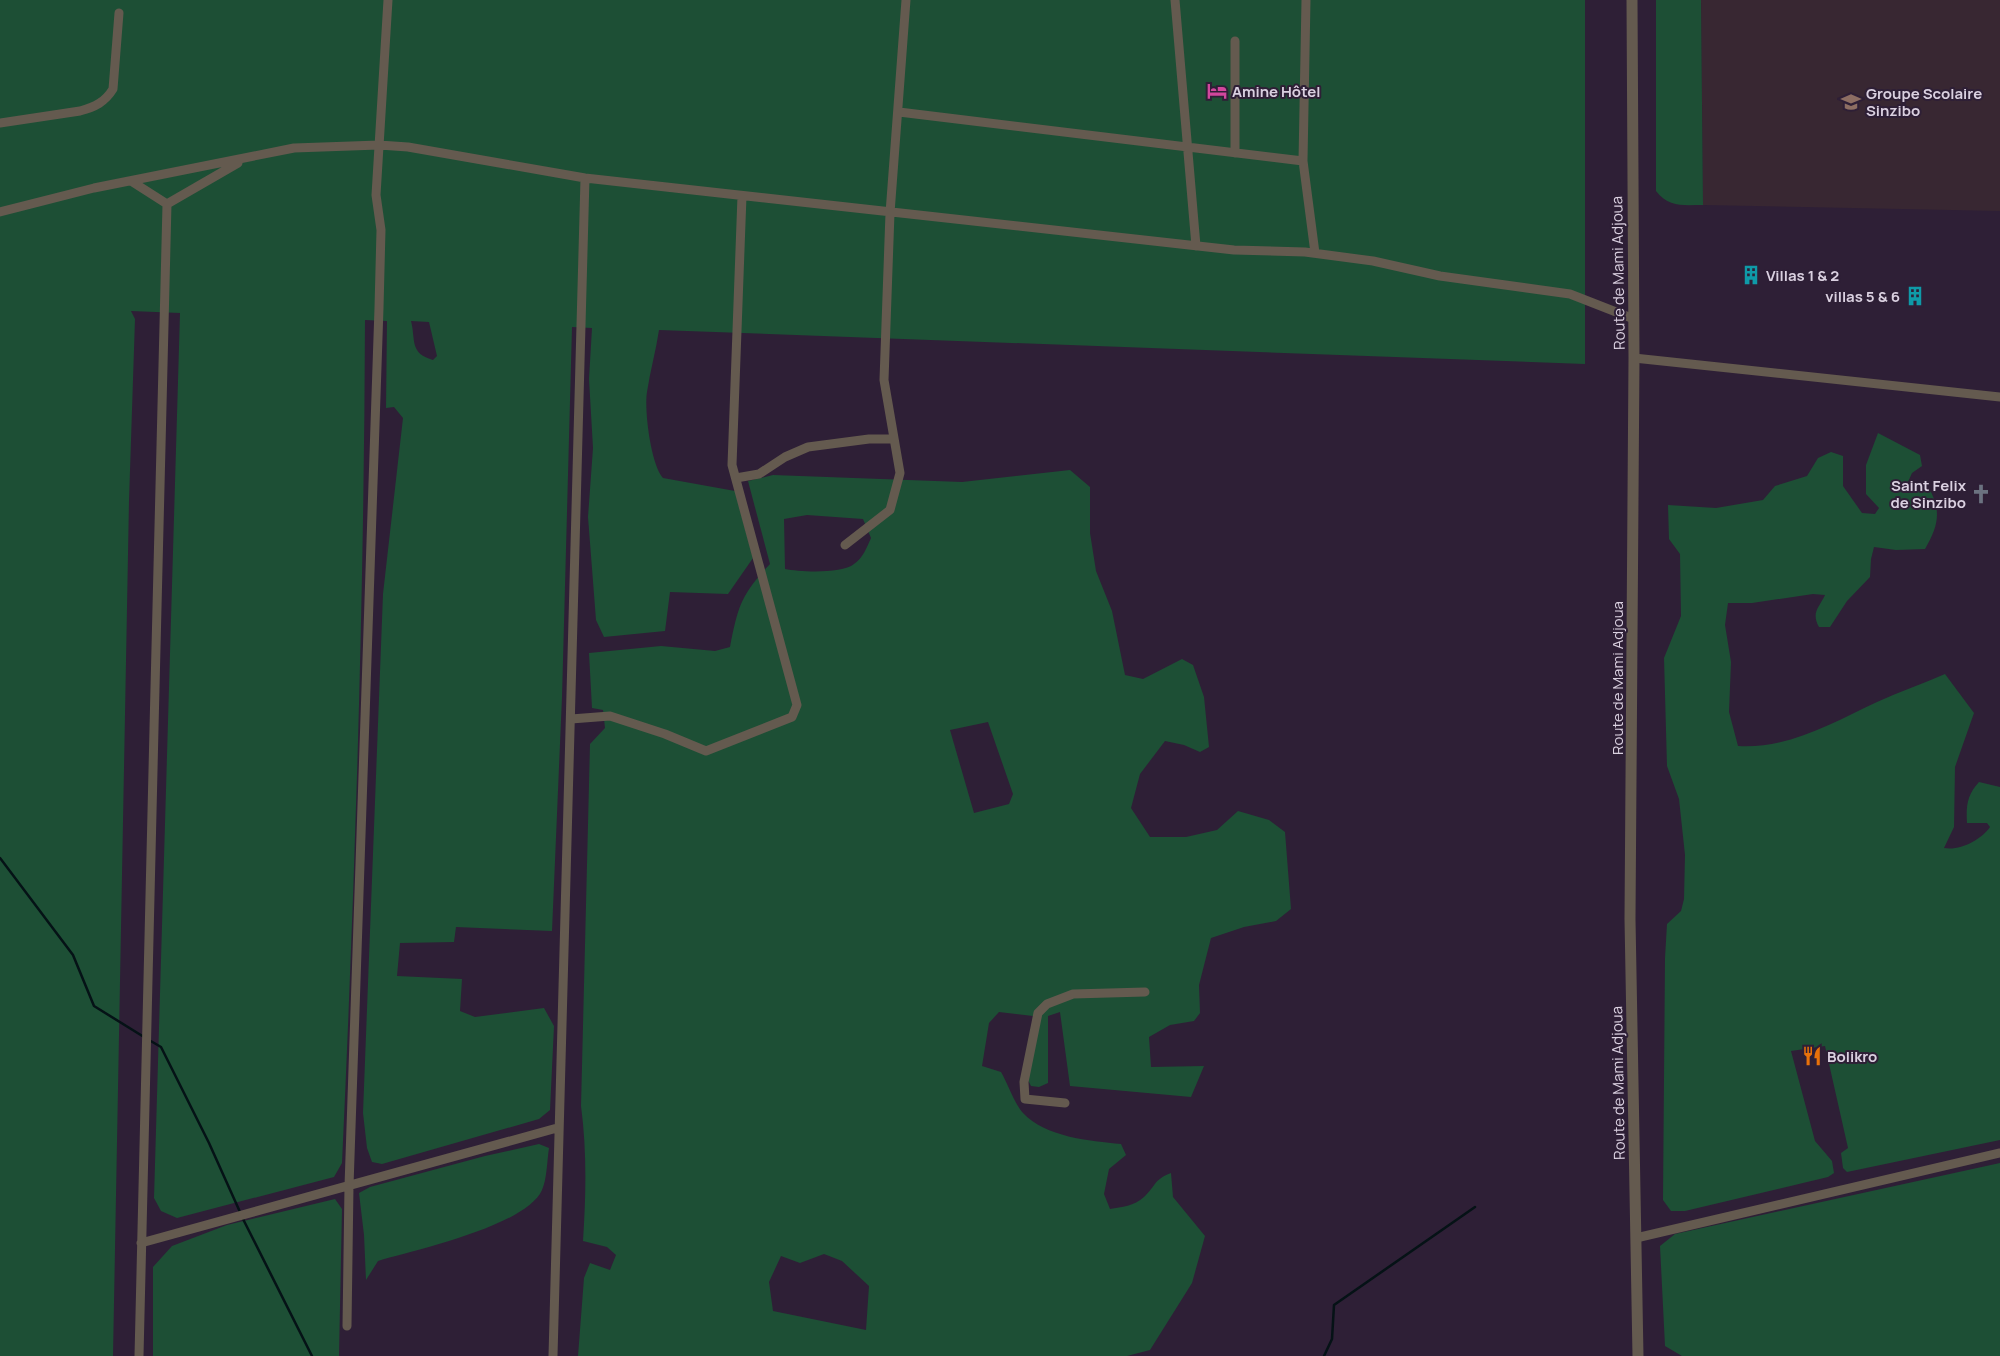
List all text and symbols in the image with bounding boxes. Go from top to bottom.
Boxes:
hotel icon: Amine Hôtel [1206,80,1228,102]
place label: Amine Hôtel [1232,81,1320,102]
place label: Groupe Scolaire Sinzibo [1866,83,1982,121]
school or university icon: Groupe Scolaire Sinzibo [1840,91,1862,113]
street label: Route de Mami Adjoua [1606,196,1630,350]
building icon: Villas 1 & 2 [1740,264,1762,286]
place label: Villas 1 & 2 [1766,265,1839,286]
building icon: villas 5 & 6 [1904,285,1926,307]
place label: villas 5 & 6 [1825,286,1900,307]
place label: Saint Felix de Sinzibo [1891,475,1967,513]
church icon: Saint Felix de Sinzibo [1970,483,1992,505]
street label: Route de Mami Adjoua [1607,601,1628,755]
street label: Route de Mami Adjoua [1606,1006,1630,1160]
restaurant icon: Bolikro [1801,1045,1823,1067]
place label: Bolikro [1827,1046,1877,1067]

